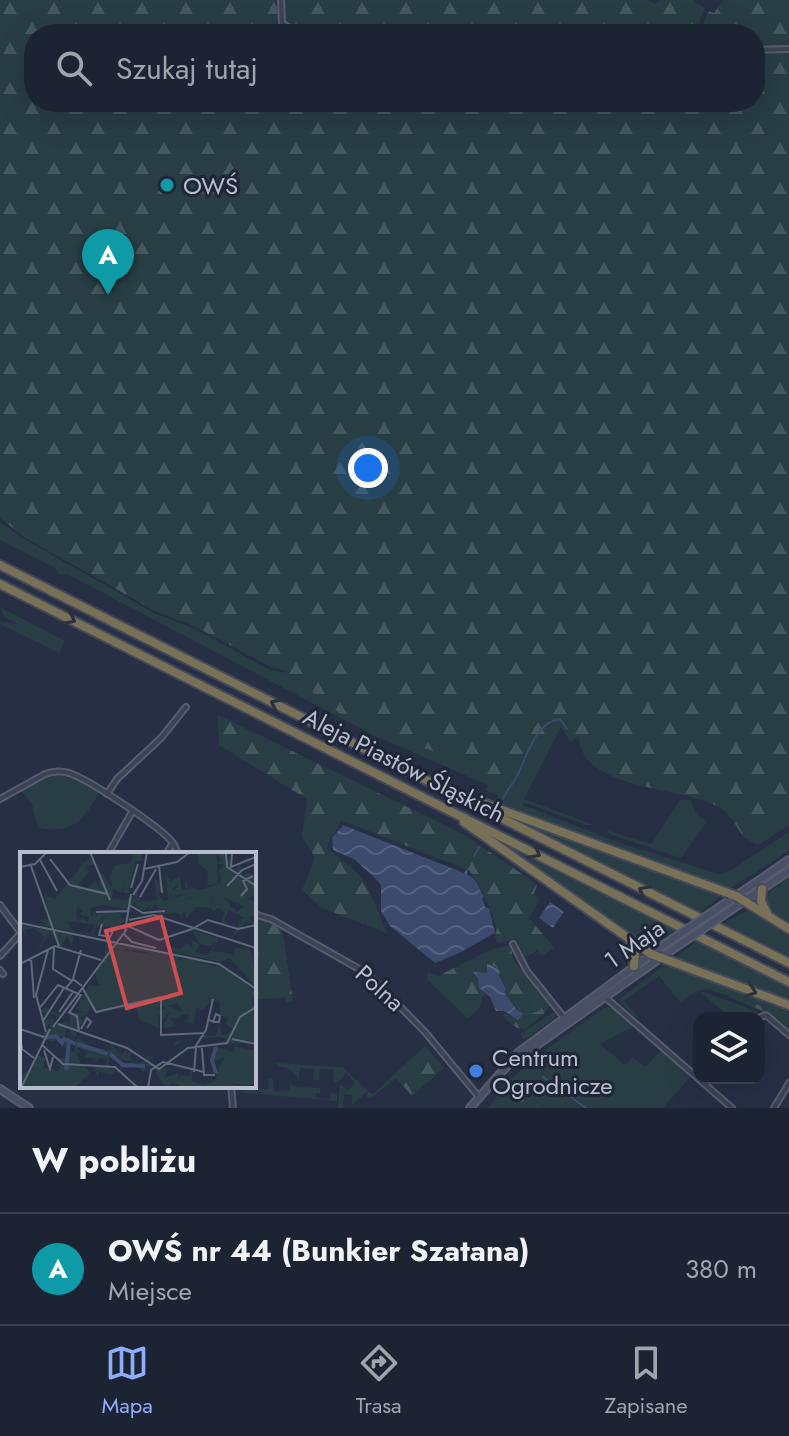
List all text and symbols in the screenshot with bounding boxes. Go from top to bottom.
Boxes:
search box [24,24,765,112]
icon: search [52,46,96,90]
text: Szukaj tutaj [116,47,258,90]
place label: OWŚ [183,168,238,203]
marker: OWŚ [158,176,176,194]
pin: A [82,229,134,295]
your location [348,448,388,488]
one-way arrow [61,609,76,624]
one-way arrow [269,698,284,714]
street label: Aleja Piastów Śląskich [297,699,511,831]
one-way arrow [526,844,541,859]
inset map [20,852,256,1088]
one-way arrow [638,885,653,900]
street label: 1 Maja [597,911,671,977]
street label: Polna [348,957,412,1019]
one-way arrow [743,981,757,998]
map controls [693,1012,765,1084]
button: layers [693,1012,765,1084]
place label: Centrum Ogrodnicze [492,1040,613,1103]
marker: Centrum Ogrodnicze [467,1062,485,1080]
text: W pobliżu [32,1136,196,1185]
text: OWŚ nr 44 (Bunkier Szatana) [108,1229,530,1272]
text: A [48,1250,68,1288]
text: 380 m [685,1250,757,1288]
text: Miejsce [108,1272,192,1310]
tab: Mapa [101,1341,153,1421]
tab: Trasa [356,1341,402,1421]
tab: Zapisane [604,1341,688,1421]

